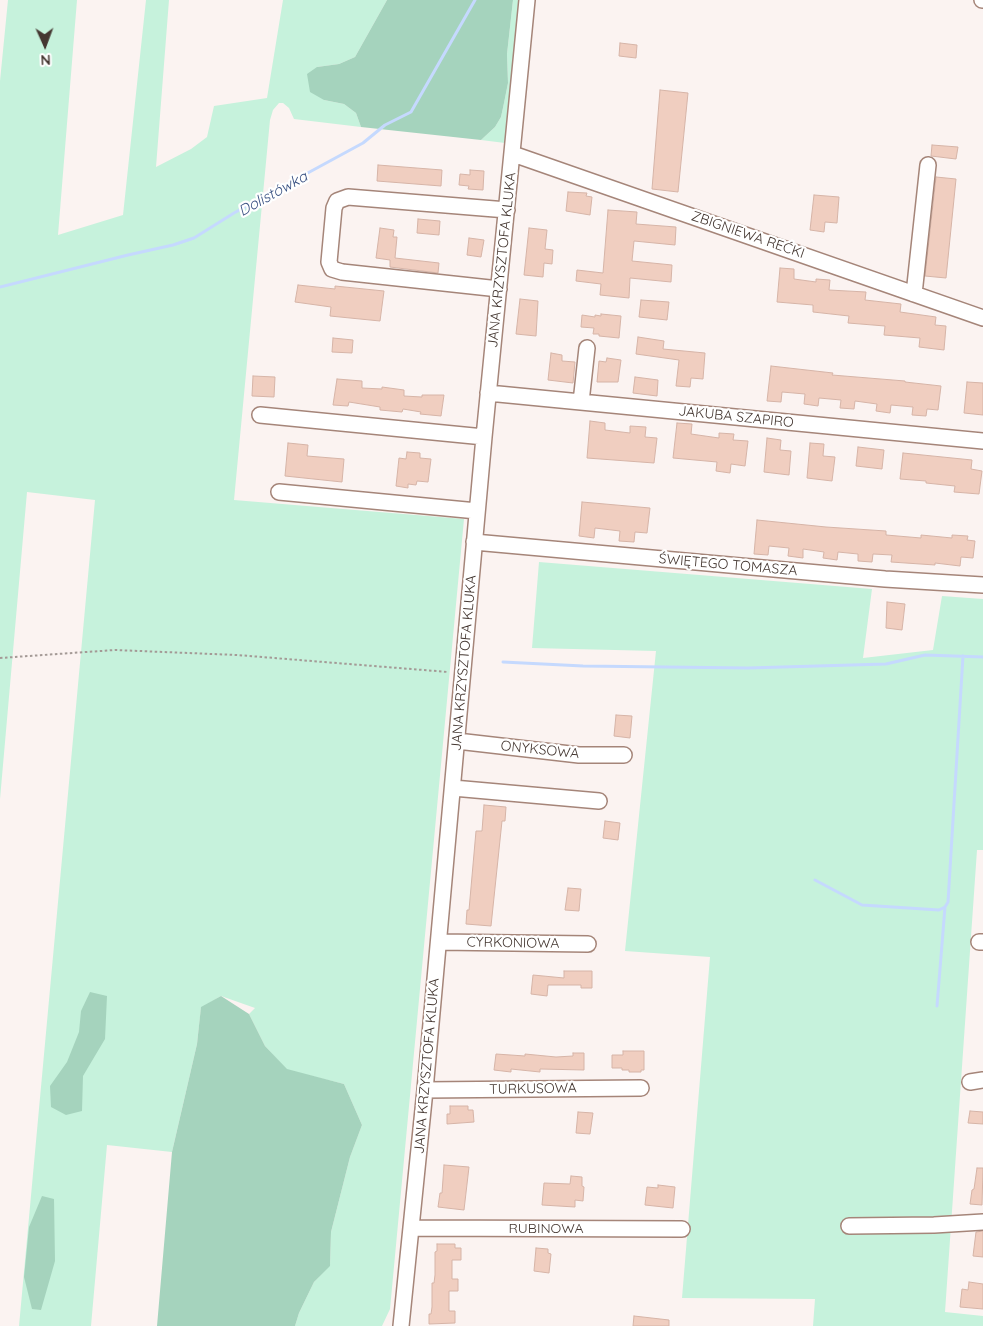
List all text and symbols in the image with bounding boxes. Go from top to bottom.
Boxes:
north arrow [20,20,70,70]
text: N [40,51,51,69]
water label: Dolistówka [235,168,311,220]
street label: JANA KRZYSZTOFA KLUKA [484,171,520,349]
street label: ZBIGNIEWA REĆKI [689,208,807,262]
street label: JAKUBA SZAPIRO [678,403,794,431]
street label: ŚWIĘTEGO TOMASZA [658,551,798,579]
street label: JANA KRZYSZTOFA KLUKA [448,574,480,752]
street label: ONYKSOWA [500,738,580,762]
street label: CYRKONIOWA [466,934,560,952]
street label: JANA KRZYSZTOFA KLUKA [411,977,443,1155]
street label: TURKUSOWA [489,1080,577,1098]
street label: RUBINOWA [508,1221,584,1237]

